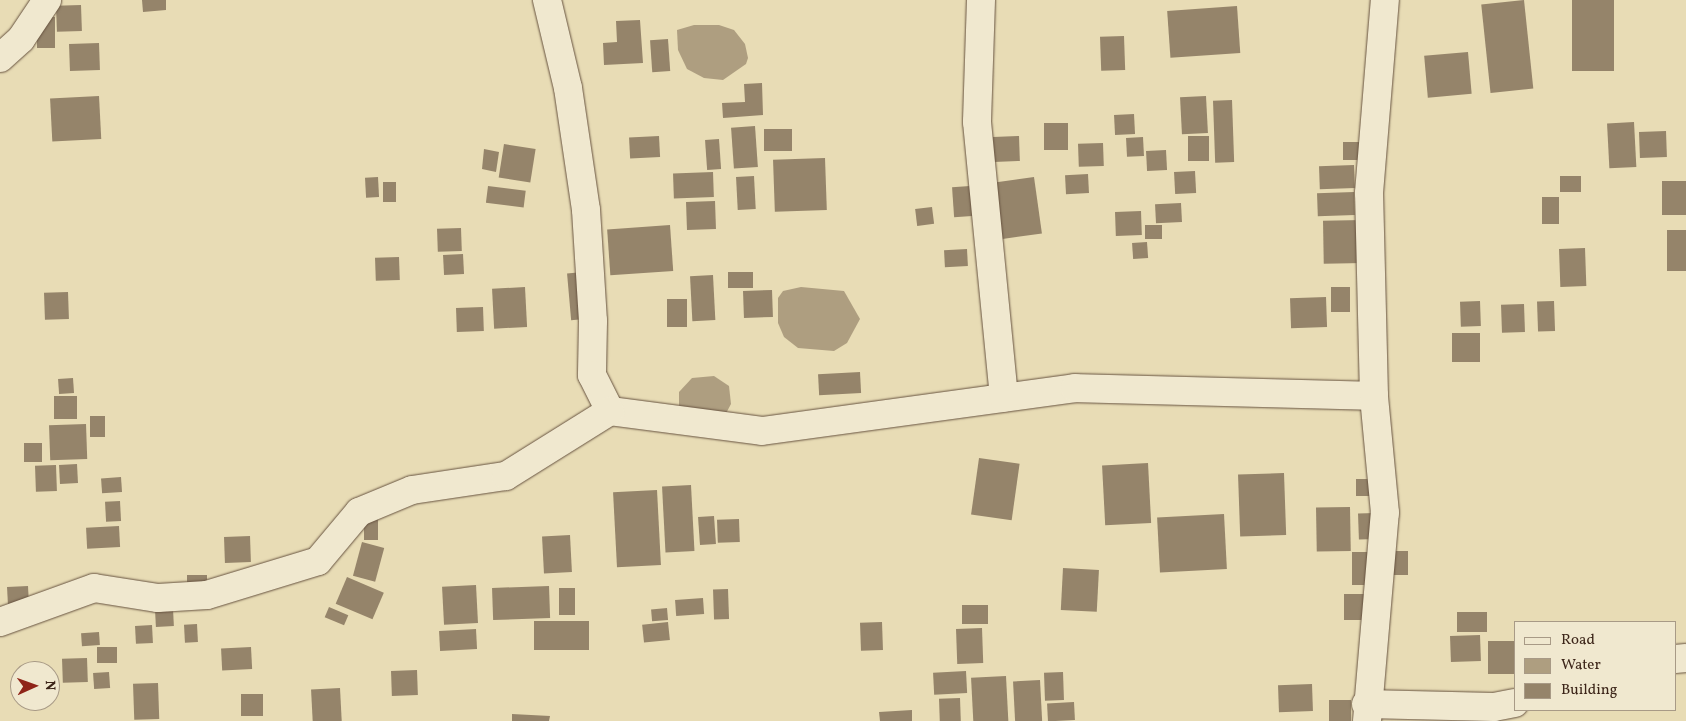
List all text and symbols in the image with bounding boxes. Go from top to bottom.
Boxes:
legend [1514,621,1676,711]
text: Road [1561,630,1595,651]
text: Water [1561,655,1601,676]
north arrow [10,661,60,711]
text: N [40,680,59,691]
text: Building [1561,680,1617,701]

